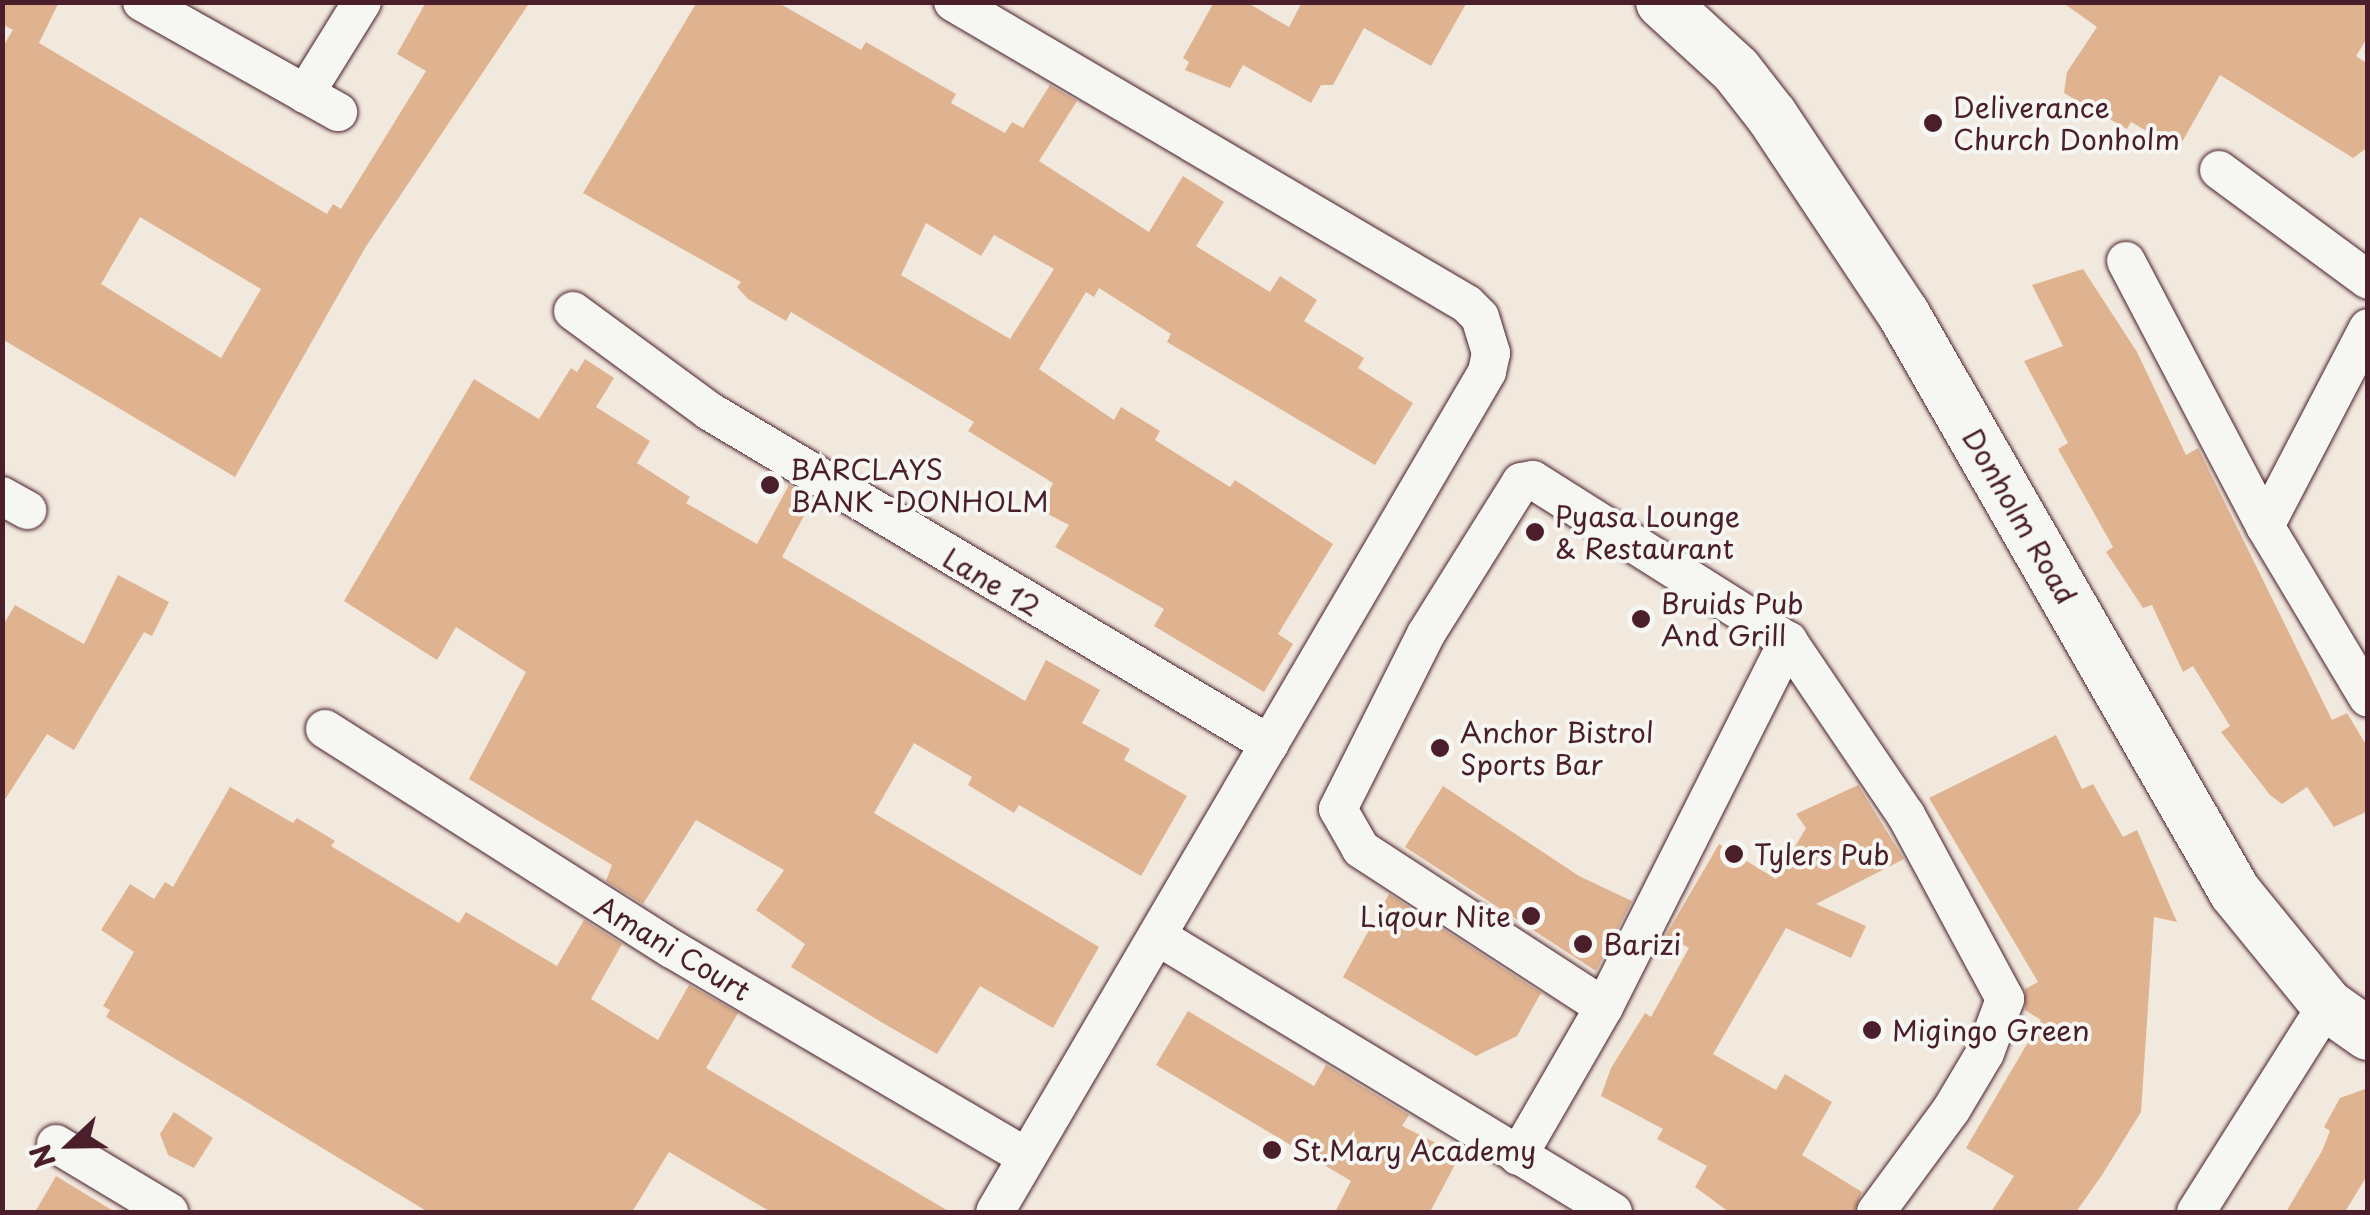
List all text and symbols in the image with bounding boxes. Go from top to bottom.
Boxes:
place label: Deliverance Church Donholm [1953,90,2179,156]
marker: Deliverance Church Donholm [1922,112,1944,134]
street label: Donholm Road [1956,422,2084,610]
place label: BARCLAYS BANK -DONHOLM [790,452,1049,518]
marker: BARCLAYS BANK -DONHOLM [759,474,781,496]
place label: Pyasa Lounge & Restaurant [1555,499,1740,565]
marker: Pyasa Lounge & Restaurant [1524,521,1546,543]
street label: Lane 12 [937,541,1047,623]
place label: Bruids Pub And Grill [1661,586,1804,652]
marker: Bruids Pub And Grill [1630,608,1652,630]
place label: Anchor Bistrol Sports Bar [1460,715,1655,781]
marker: Anchor Bistrol Sports Bar [1429,737,1451,759]
place label: Tylers Pub [1754,837,1890,871]
marker: Tylers Pub [1723,843,1745,865]
street label: Amani Court [589,888,757,1008]
place label: Liqour Nite [1360,899,1511,933]
marker: Liqour Nite [1520,905,1542,927]
place label: Barizi [1603,927,1681,961]
marker: Barizi [1572,933,1594,955]
place label: Migingo Green [1892,1013,2093,1047]
marker: Migingo Green [1861,1019,1883,1041]
north arrow [20,1095,120,1195]
place label: St.Mary Academy [1292,1133,1536,1167]
text: N [18,1138,66,1175]
marker: St.Mary Academy [1261,1139,1283,1161]

